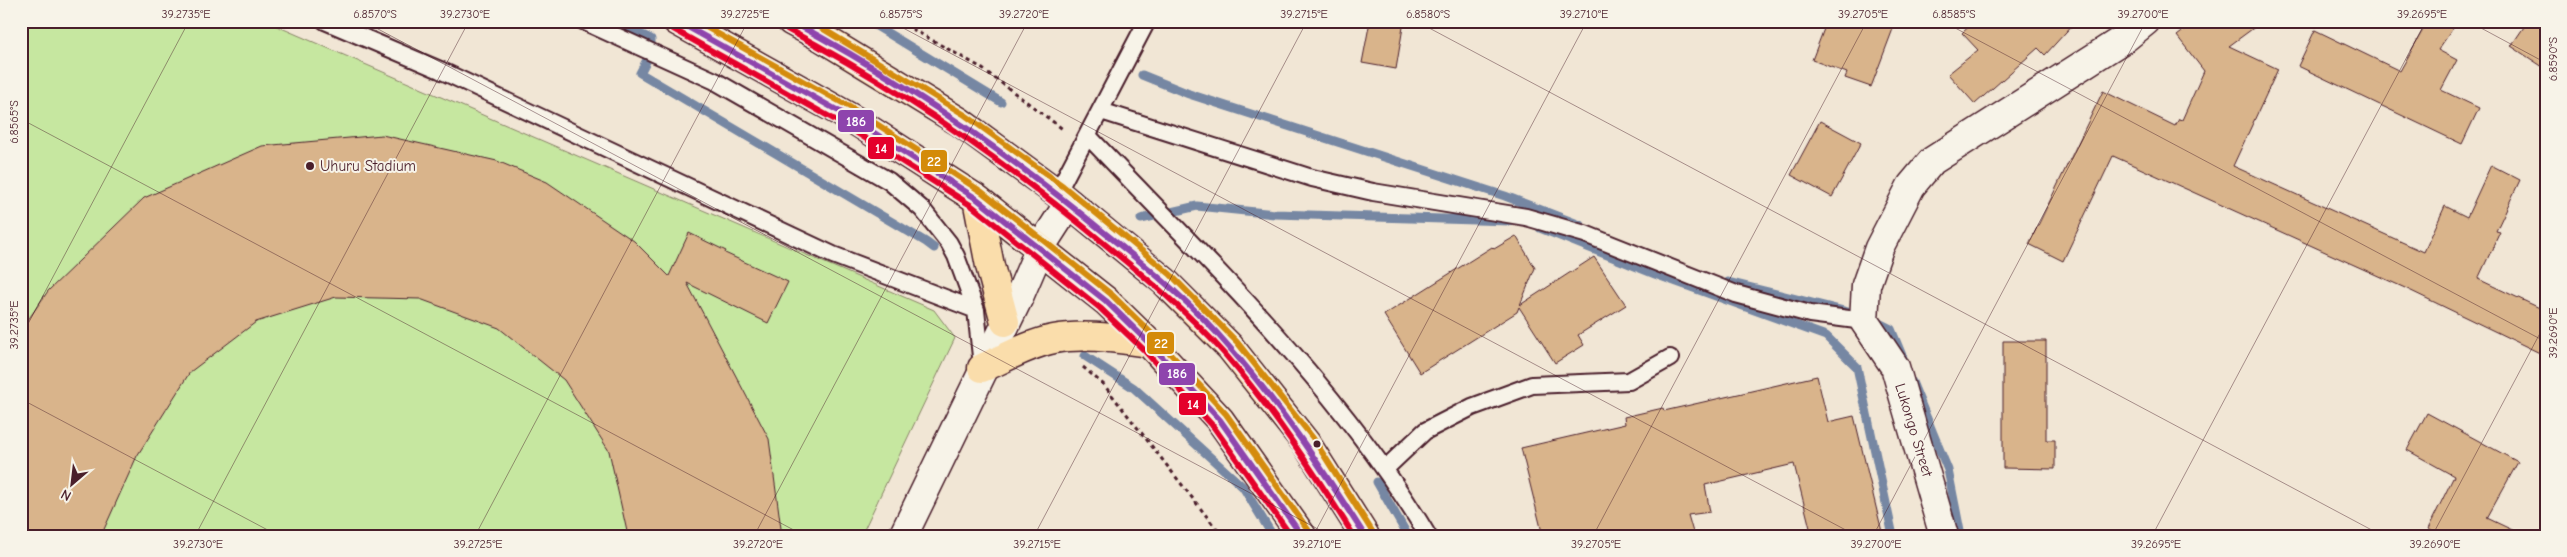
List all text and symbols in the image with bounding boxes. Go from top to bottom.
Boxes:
text: 39.2735°E [162,7,210,21]
text: 6.8570°S [353,7,397,21]
text: 39.2730°E [440,7,490,21]
text: 39.2725°E [720,7,770,21]
text: 6.8575°S [880,7,923,21]
text: 39.2720°E [999,7,1049,21]
text: 39.2715°E [1280,7,1328,21]
text: 6.8580°S [1406,7,1450,21]
text: 39.2710°E [1560,7,1608,21]
text: 39.2705°E [1838,7,1888,21]
text: 6.8585°S [1932,7,1976,21]
text: 39.2700°E [2117,7,2169,21]
text: 39.2695°E [2397,7,2447,21]
text: 6.8590°S [2546,36,2560,81]
text: 6.8565°S [7,100,21,144]
line badge: 186 [837,109,875,133]
text: 186 [846,113,866,130]
line badge: 14 [867,136,895,160]
text: 14 [875,140,887,157]
line badge: 22 [920,149,948,173]
text: 22 [927,153,941,170]
place label: Uhuru Stadium [320,157,416,175]
marker: Uhuru Stadium [304,160,316,172]
text: 39.2735°E [7,301,21,349]
text: 39.2690°E [2546,308,2560,358]
line badge: 22 [1146,331,1175,355]
text: 22 [1154,335,1168,352]
line badge: 186 [1158,362,1196,386]
text: 186 [1167,365,1187,382]
street label: Lukongo Street [1891,381,1937,480]
line badge: 14 [1178,392,1207,416]
text: 14 [1187,396,1199,413]
unlabelled marker [1312,439,1322,449]
north arrow [48,460,98,510]
text: N [58,485,74,505]
text: 39.2730°E [173,537,223,551]
text: 39.2725°E [453,537,503,551]
text: 39.2720°E [733,537,783,551]
text: 39.2715°E [1013,537,1061,551]
text: 39.2710°E [1293,537,1341,551]
text: 39.2705°E [1571,537,1621,551]
text: 39.2700°E [1850,537,1902,551]
text: 39.2695°E [2131,537,2181,551]
text: 39.2690°E [2410,537,2460,551]

